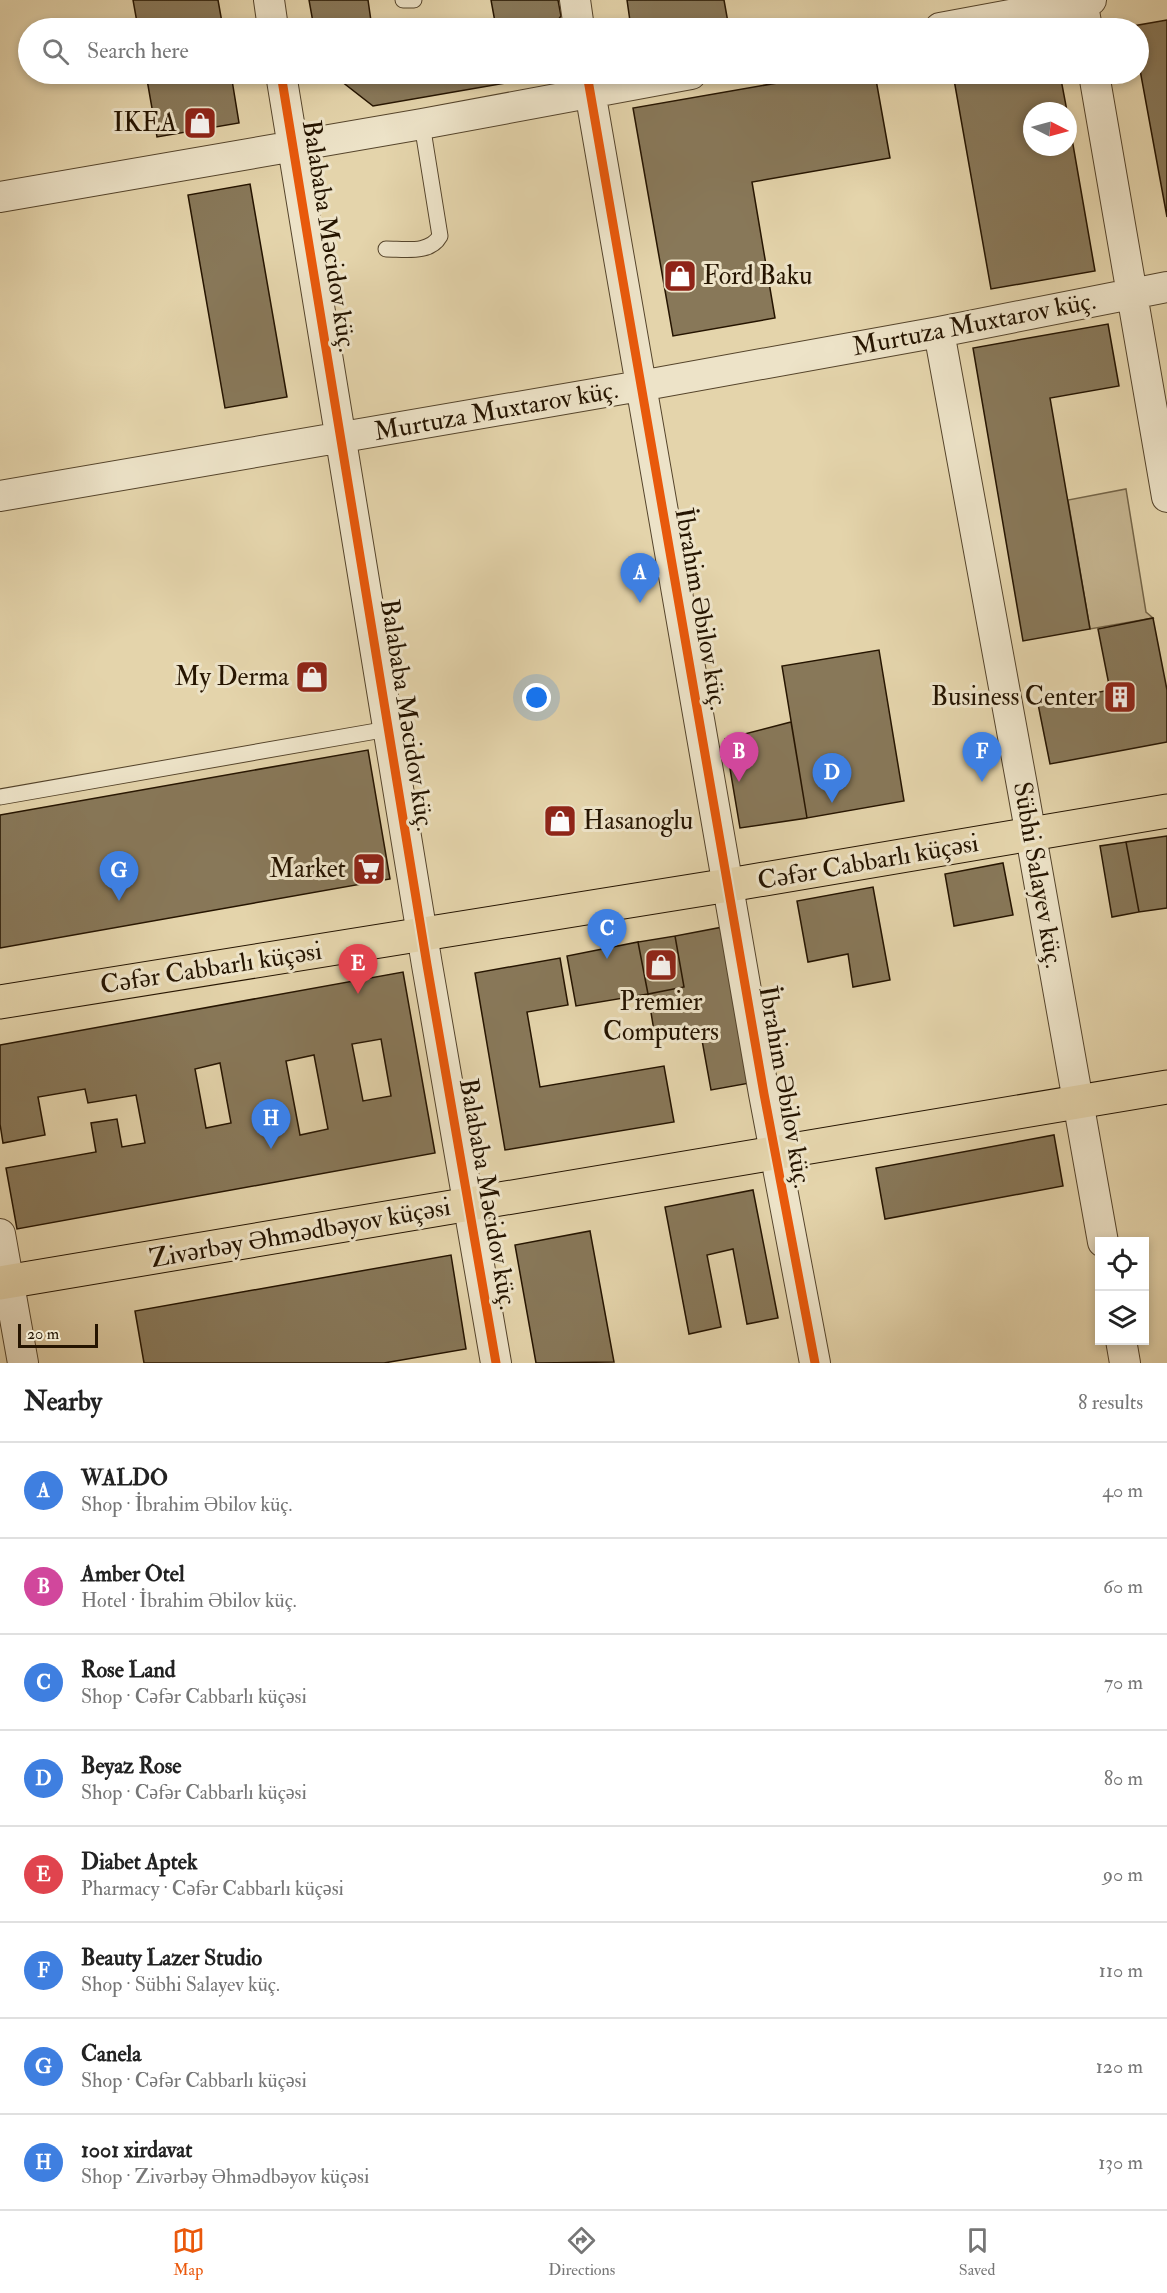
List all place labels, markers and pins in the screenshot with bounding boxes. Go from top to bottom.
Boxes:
shop icon: IKEA [182,105,218,141]
place label: IKEA [113,107,177,139]
shop icon: Ford Baku [662,258,698,294]
place label: Ford Baku [703,260,812,292]
pin: A [620,554,660,603]
shop icon: My Derma [294,659,330,695]
place label: My Derma [175,661,289,693]
building icon: Business Center [1102,679,1138,715]
place label: Business Center [931,681,1097,713]
pin: B [720,732,758,782]
pin: F [962,732,1002,782]
pin: D [812,754,852,803]
shop icon: Hasanoglu [542,803,578,839]
place label: Hasanoglu [583,805,693,837]
supermarket icon: Market [351,851,387,887]
pin: G [100,852,138,901]
place label: Market [269,853,346,885]
pin: C [588,910,626,959]
pin: E [338,944,378,994]
shop icon: Premier Computers [643,947,679,983]
place label: Premier Computers [603,986,719,1049]
pin: H [252,1100,290,1149]

